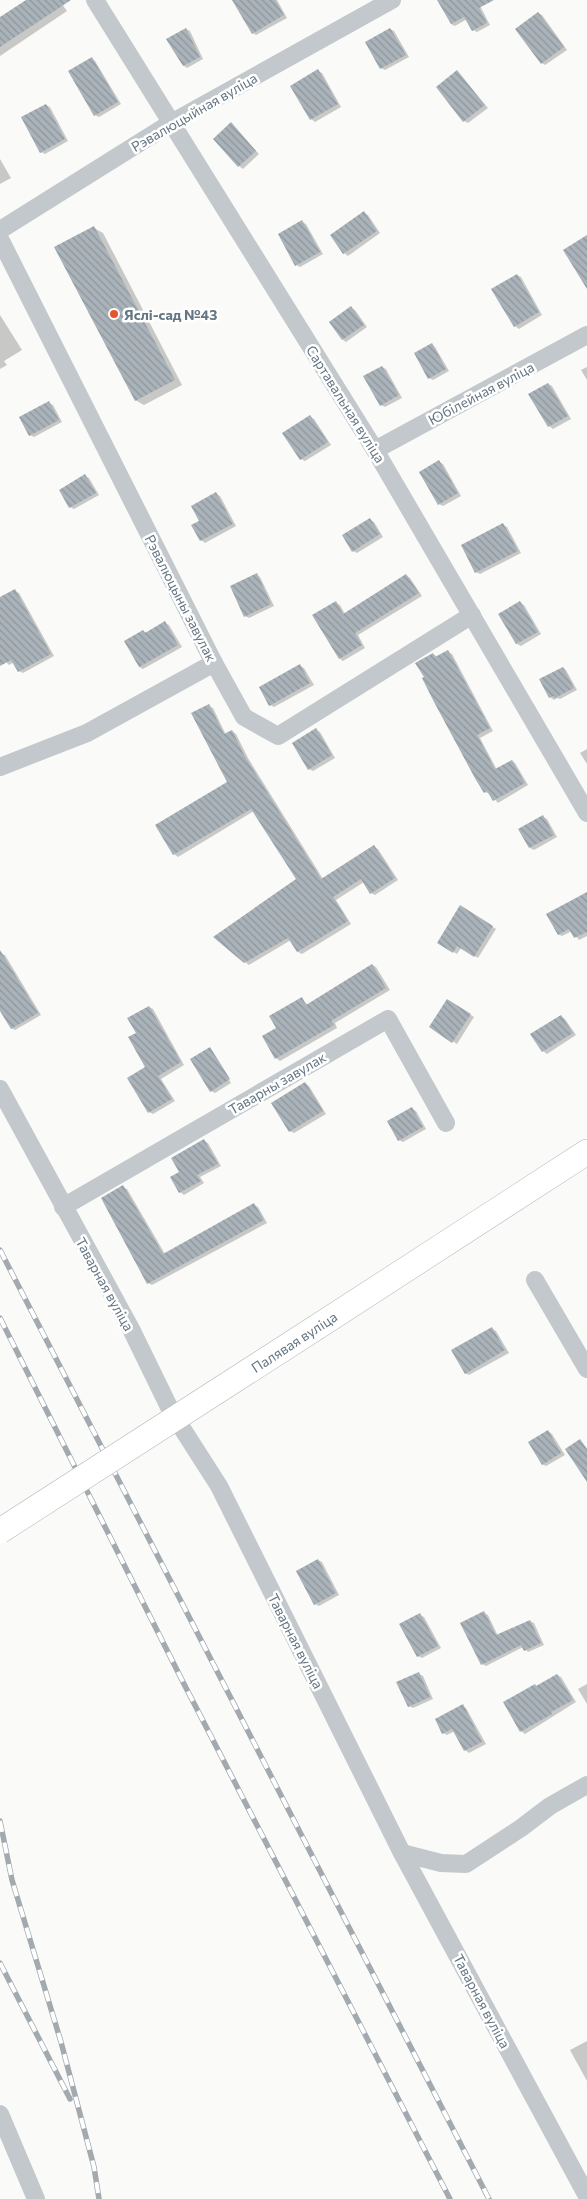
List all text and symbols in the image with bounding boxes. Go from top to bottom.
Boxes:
street label: Рэвалюцыйная вуліца [128,69,260,155]
place label: Яслі-сад №43 [124,306,217,323]
marker: Яслі-сад №43 [108,308,120,320]
street label: Сартавальная вуліца [303,342,389,466]
street label: Юбілейная вуліца [425,358,537,428]
street label: Рэвалюцыны завулак [142,532,221,665]
street label: Таварны завулак [225,1048,329,1118]
street label: Таварная вуліца [72,1234,138,1334]
street label: Палявая вуліца [248,1308,340,1376]
street label: Таварная вуліца [265,1591,327,1691]
street label: Таварная вуліца [450,1951,514,2051]

